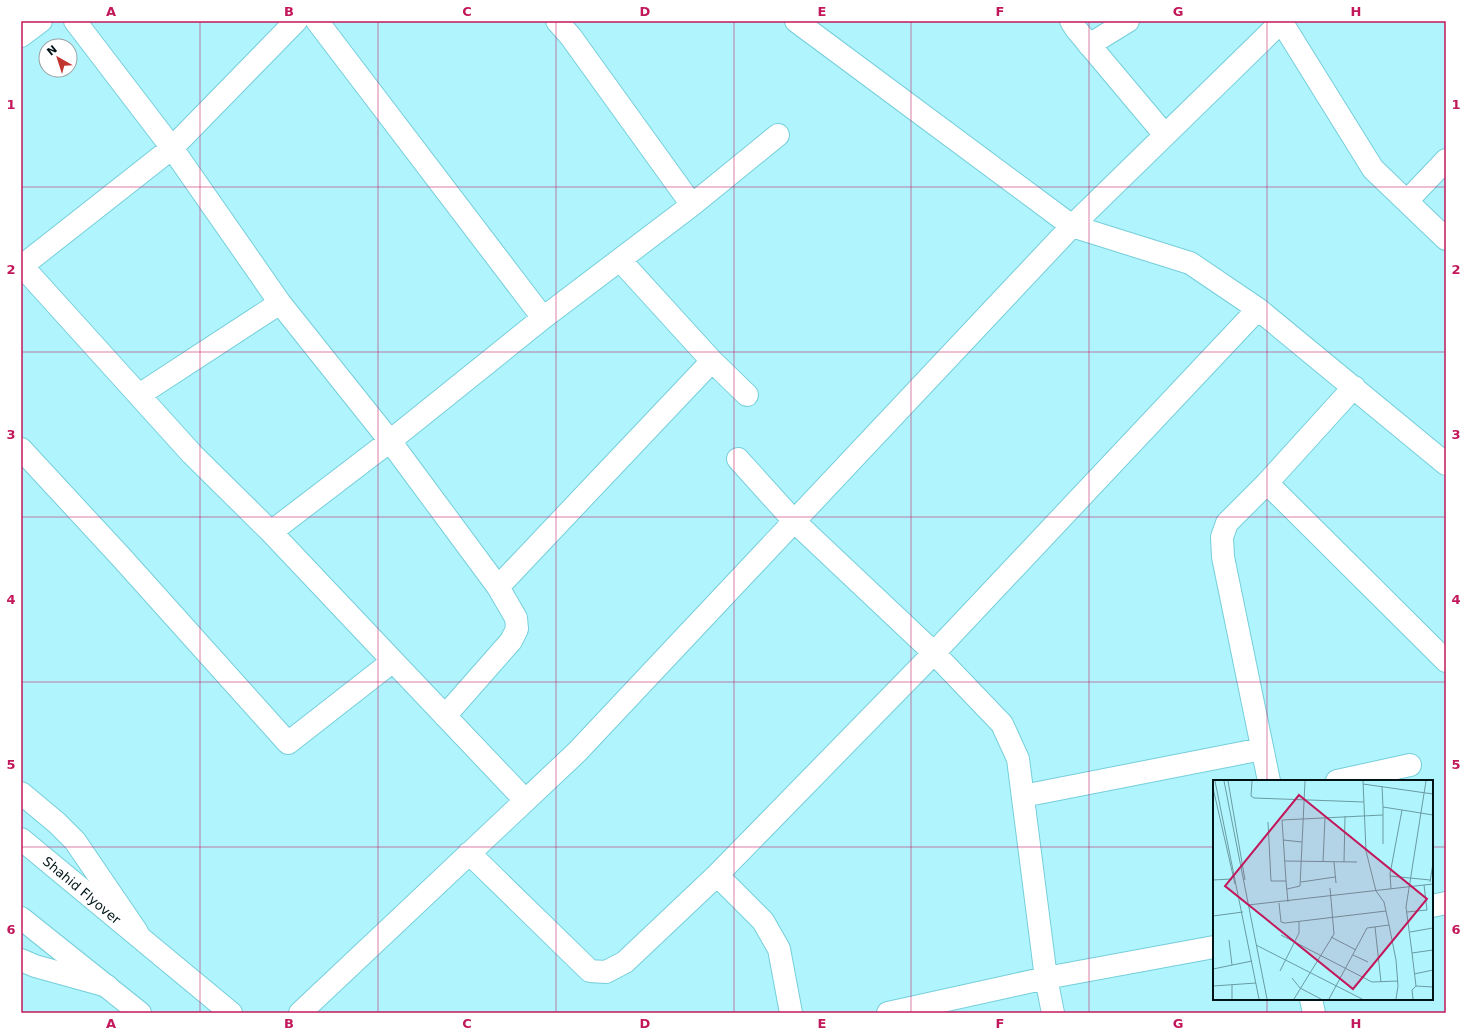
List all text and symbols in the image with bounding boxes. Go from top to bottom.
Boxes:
text: A [106,4,116,19]
text: B [284,4,294,19]
text: C [462,4,472,19]
text: D [640,4,651,19]
text: E [818,4,826,19]
text: F [996,4,1004,19]
text: G [1173,4,1183,19]
text: H [1351,4,1361,19]
north arrow [38,38,78,78]
text: N [44,43,60,59]
text: 1 [6,97,16,112]
text: 1 [1451,97,1461,112]
text: 2 [6,262,16,277]
text: 2 [1451,262,1461,277]
text: 3 [6,427,16,442]
text: 3 [1451,427,1461,442]
text: 4 [6,592,16,607]
text: 4 [1451,592,1461,607]
text: 5 [6,757,16,772]
text: 5 [1451,757,1461,772]
inset map [1213,780,1433,1000]
street label: Shahid Flyover [40,854,124,928]
text: 6 [6,922,16,937]
text: 6 [1451,922,1461,937]
text: A [106,1016,116,1031]
text: B [284,1016,294,1031]
text: C [462,1016,472,1031]
text: D [640,1016,651,1031]
text: E [818,1016,826,1031]
text: F [996,1016,1004,1031]
text: G [1173,1016,1183,1031]
text: H [1351,1016,1361,1031]

